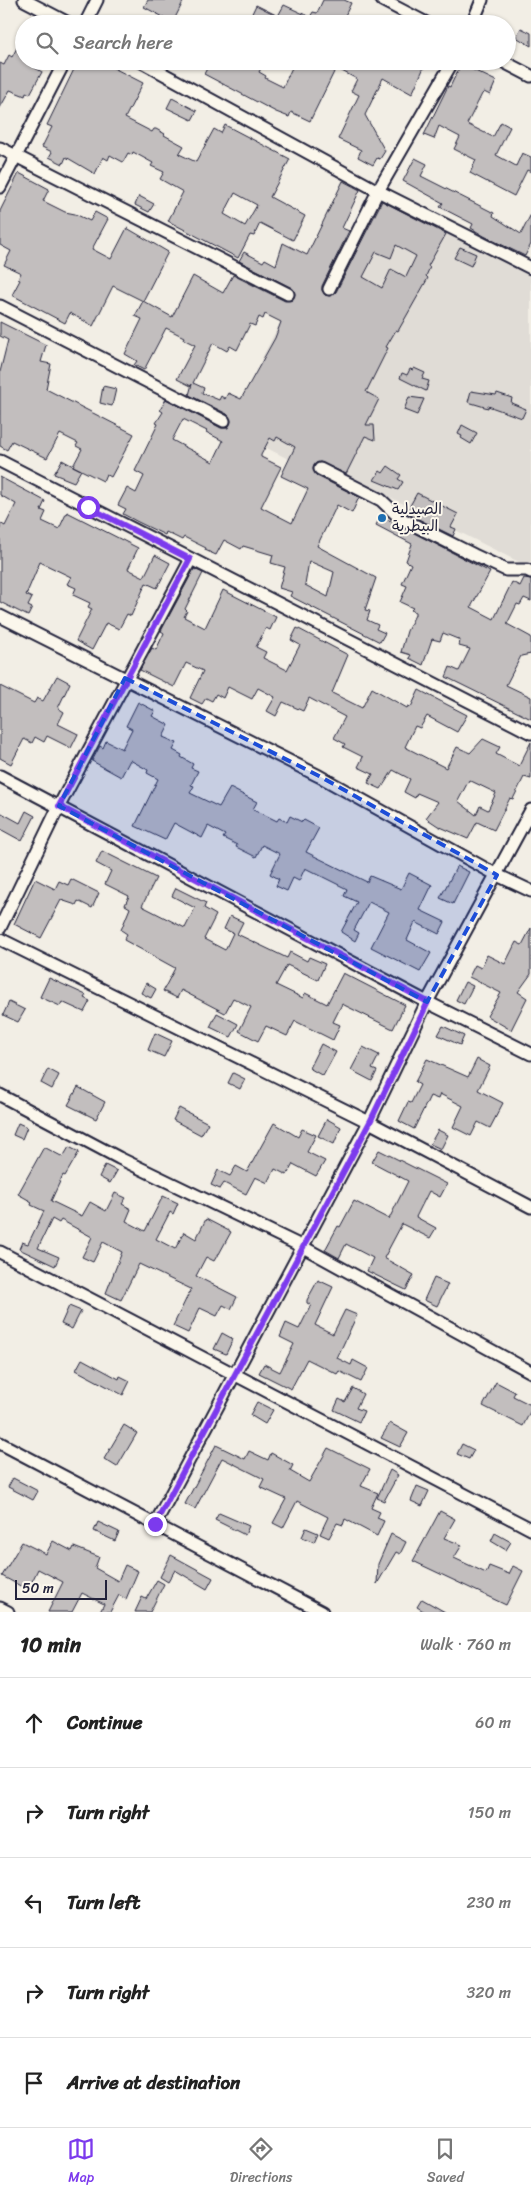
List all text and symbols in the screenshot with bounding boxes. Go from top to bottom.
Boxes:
search box [15,15,516,70]
text: Search here [73,26,173,59]
icon: search [33,29,61,57]
route start [77,496,100,519]
place label: الصيدلية البيطرية [392,496,442,539]
marker: الصيدلية البيطرية [376,512,388,524]
route end [144,1513,167,1536]
text: 50 m [22,1576,54,1601]
scale bar [15,1577,108,1600]
text: 10 min [20,1626,81,1664]
text: Walk · 760 m [420,1630,511,1659]
text: Continue [67,1706,143,1739]
text: 60 m [475,1708,511,1737]
icon: ahead [20,1709,48,1737]
text: Turn right [67,1796,149,1829]
text: 150 m [468,1798,511,1827]
icon: right [20,1799,48,1827]
text: Turn left [67,1886,140,1919]
text: 230 m [466,1888,511,1917]
icon: left [20,1889,48,1917]
text: Turn right [67,1976,149,2009]
text: 320 m [466,1978,511,2007]
icon: right [20,1979,48,2007]
text: Arrive at destination [67,2066,240,2099]
icon: arrive [20,2069,48,2097]
tab: Map [67,2135,95,2190]
tab: Directions [230,2135,292,2190]
tab: Saved [427,2135,464,2190]

